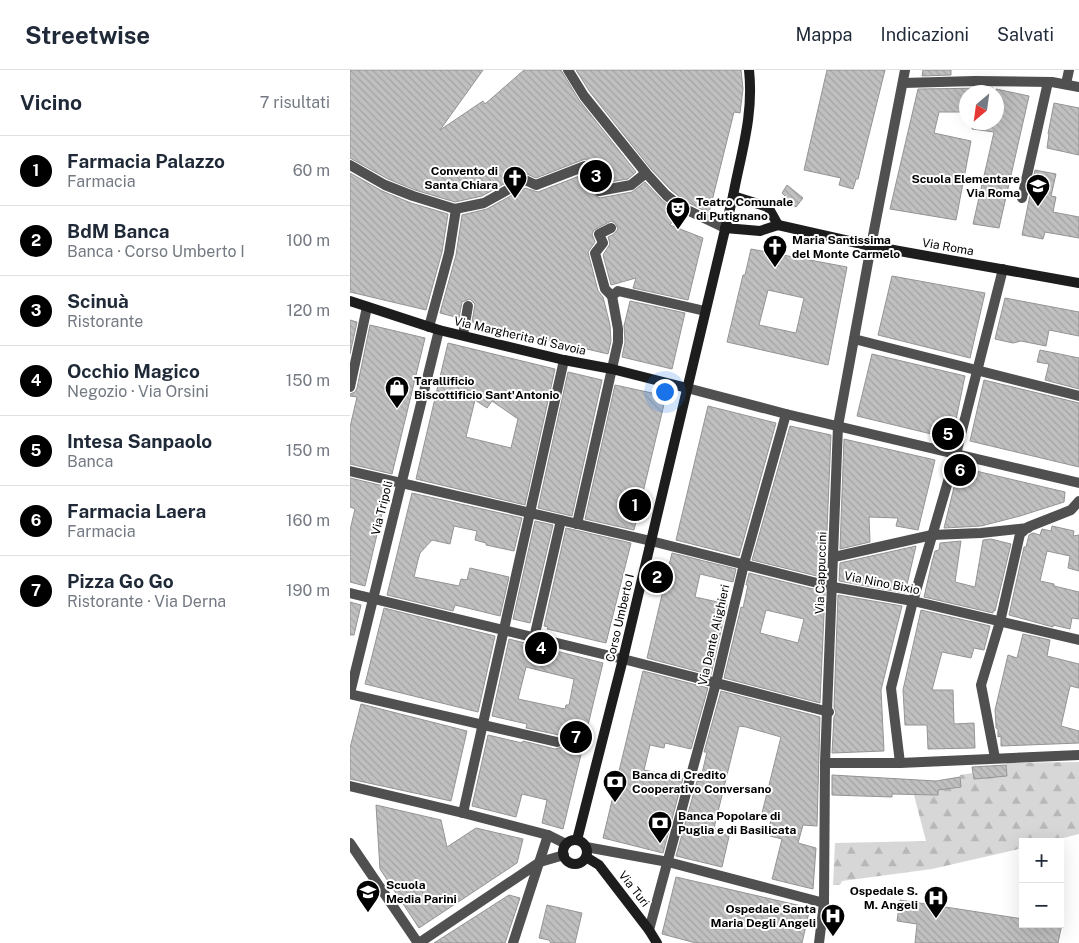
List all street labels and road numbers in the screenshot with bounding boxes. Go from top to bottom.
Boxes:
street label: Via Roma [921,236,975,258]
street label: Via Margherita di Savoia [453,314,587,358]
street label: Via Tripoli [368,479,396,537]
street label: Via Cappuccini [813,531,829,614]
street label: Via Nino Bixio [843,569,921,597]
street label: Corso Umberto I [603,572,637,664]
street label: Via Dante Alighieri [696,583,732,687]
street label: Via Turi [616,868,652,910]

